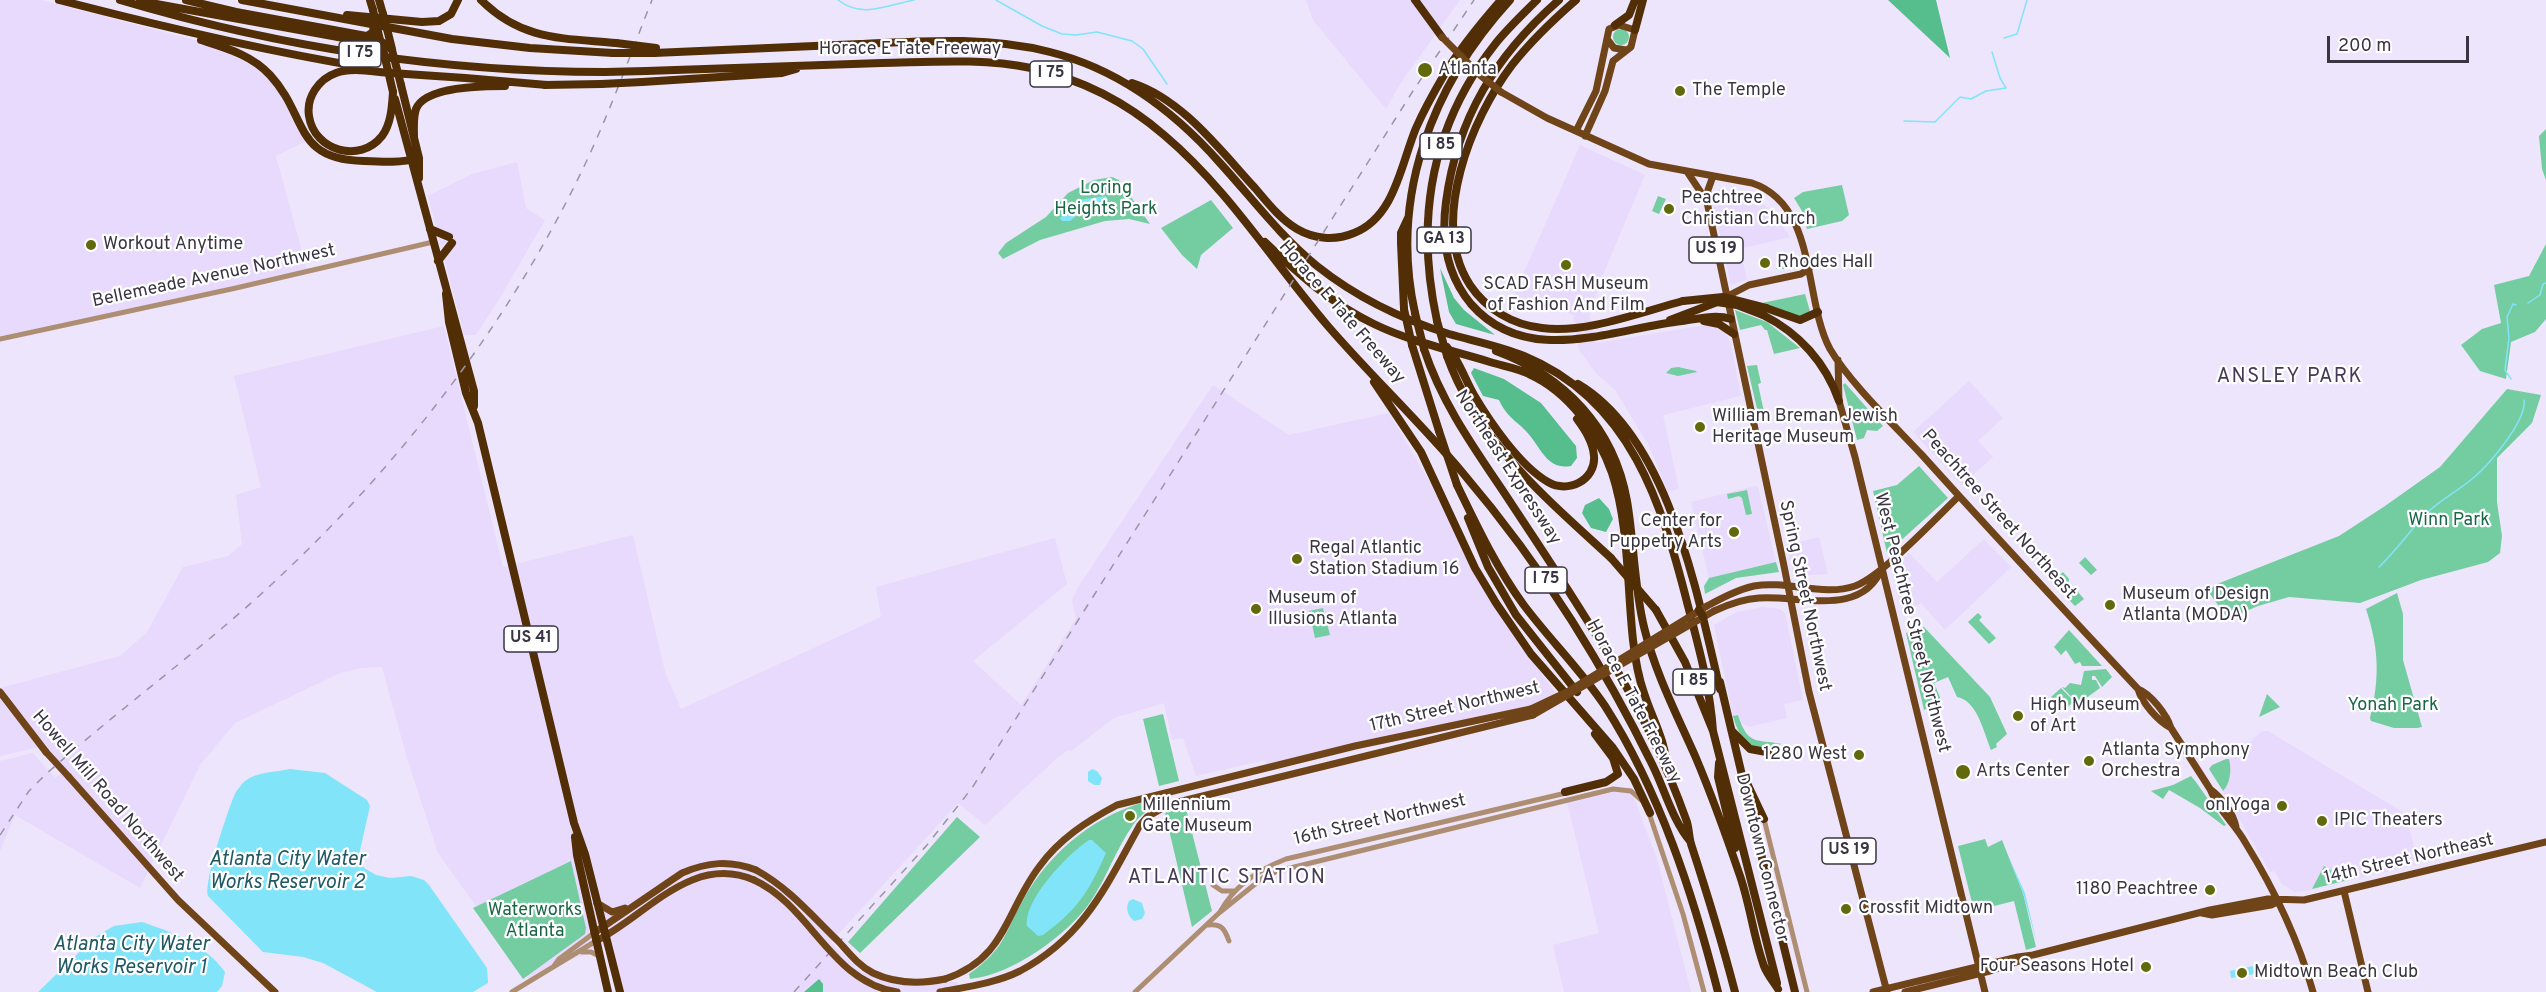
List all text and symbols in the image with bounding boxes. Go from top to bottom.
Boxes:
scale bar [2330,24,2472,62]
text: 200 m [2338,35,2391,58]
street label: Horace E Tate Freeway [819,39,1001,61]
road number: I 75 [339,41,381,67]
place label: Atlanta [1438,59,1497,81]
road number: I 75 [1030,61,1072,87]
marker: Atlanta [1416,61,1434,79]
place label: The Temple [1692,80,1786,102]
marker: The Temple [1673,84,1687,98]
road number: I 85 [1420,133,1462,159]
park label: Loring Heights Park [1054,178,1158,220]
place label: Peachtree Christian Church [1681,188,1816,230]
marker: Peachtree Christian Church [1662,202,1676,216]
road number: GA 13 [1417,227,1471,253]
place label: Workout Anytime [103,234,243,256]
street label: Horace E Tate Freeway [1273,237,1409,389]
road number: US 19 [1689,237,1743,263]
marker: Workout Anytime [84,238,98,252]
street label: Bellemeade Avenue Northwest [91,241,337,313]
place label: Rhodes Hall [1777,252,1873,274]
marker: Rhodes Hall [1758,256,1772,270]
marker: SCAD FASH Museum of Fashion And Film [1559,258,1573,272]
place label: SCAD FASH Museum of Fashion And Film [1483,274,1649,316]
district label: ANSLEY PARK [2217,366,2363,390]
street label: Northeast Expressway [1449,387,1565,549]
place label: William Breman Jewish Heritage Museum [1712,406,1898,448]
marker: William Breman Jewish Heritage Museum [1693,420,1707,434]
street label: Peachtree Street Northeast [1916,426,2080,604]
street label: West Peachtree Street Northwest [1868,491,1954,755]
street label: Spring Street Northwest [1773,499,1835,693]
park label: Winn Park [2408,510,2490,532]
place label: Center for Puppetry Arts [1609,511,1722,554]
marker: Center for Puppetry Arts [1727,525,1741,539]
place label: Regal Atlantic Station Stadium 16 [1309,538,1460,580]
marker: Regal Atlantic Station Stadium 16 [1290,552,1304,566]
road number: I 75 [1525,567,1567,593]
place label: Museum of Design Atlanta (MODA) [2122,584,2269,626]
place label: Museum of Illusions Atlanta [1268,588,1397,630]
marker: Museum of Design Atlanta (MODA) [2103,598,2117,612]
marker: Museum of Illusions Atlanta [1249,602,1263,616]
street label: Horace E Tate Freeway [1581,616,1685,788]
road number: US 41 [504,626,558,652]
road number: I 85 [1673,669,1715,695]
street label: 17th Street Northwest [1368,678,1542,738]
place label: High Museum of Art [2030,695,2140,738]
park label: Yonah Park [2348,695,2438,717]
street label: Howell Mill Road Northwest [26,707,188,887]
marker: High Museum of Art [2011,709,2025,723]
place label: Atlanta Symphony Orchestra [2101,740,2250,783]
place label: 1280 West [1763,744,1847,766]
marker: 1280 West [1852,748,1866,762]
marker: Atlanta Symphony Orchestra [2082,754,2096,768]
place label: Arts Center [1976,761,2070,783]
marker: Arts Center [1954,763,1972,781]
street label: Downtown Connector [1730,771,1792,945]
street label: 16th Street Northwest [1292,791,1468,851]
place label: Millennium Gate Museum [1142,795,1252,838]
place label: onlYoga [2205,795,2270,817]
marker: onlYoga [2275,799,2289,813]
marker: Millennium Gate Museum [1123,809,1137,823]
place label: IPIC Theaters [2334,810,2443,832]
marker: IPIC Theaters [2315,814,2329,828]
street label: 14th Street Northeast [2322,830,2496,890]
road number: US 19 [1822,838,1876,864]
water label: Atlanta City Water Works Reservoir 2 [209,849,365,896]
district label: ATLANTIC STATION [1128,867,1326,891]
place label: 1180 Peachtree [2076,879,2198,901]
marker: 1180 Peachtree [2203,883,2217,897]
place label: Crossfit Midtown [1858,898,1993,920]
park label: Waterworks Atlanta [488,900,582,942]
marker: Crossfit Midtown [1839,902,1853,916]
water label: Atlanta City Water Works Reservoir 1 [53,934,209,981]
place label: Four Seasons Hotel [1980,956,2134,978]
marker: Four Seasons Hotel [2139,960,2153,974]
place label: Midtown Beach Club [2254,962,2418,984]
marker: Midtown Beach Club [2235,966,2249,980]

